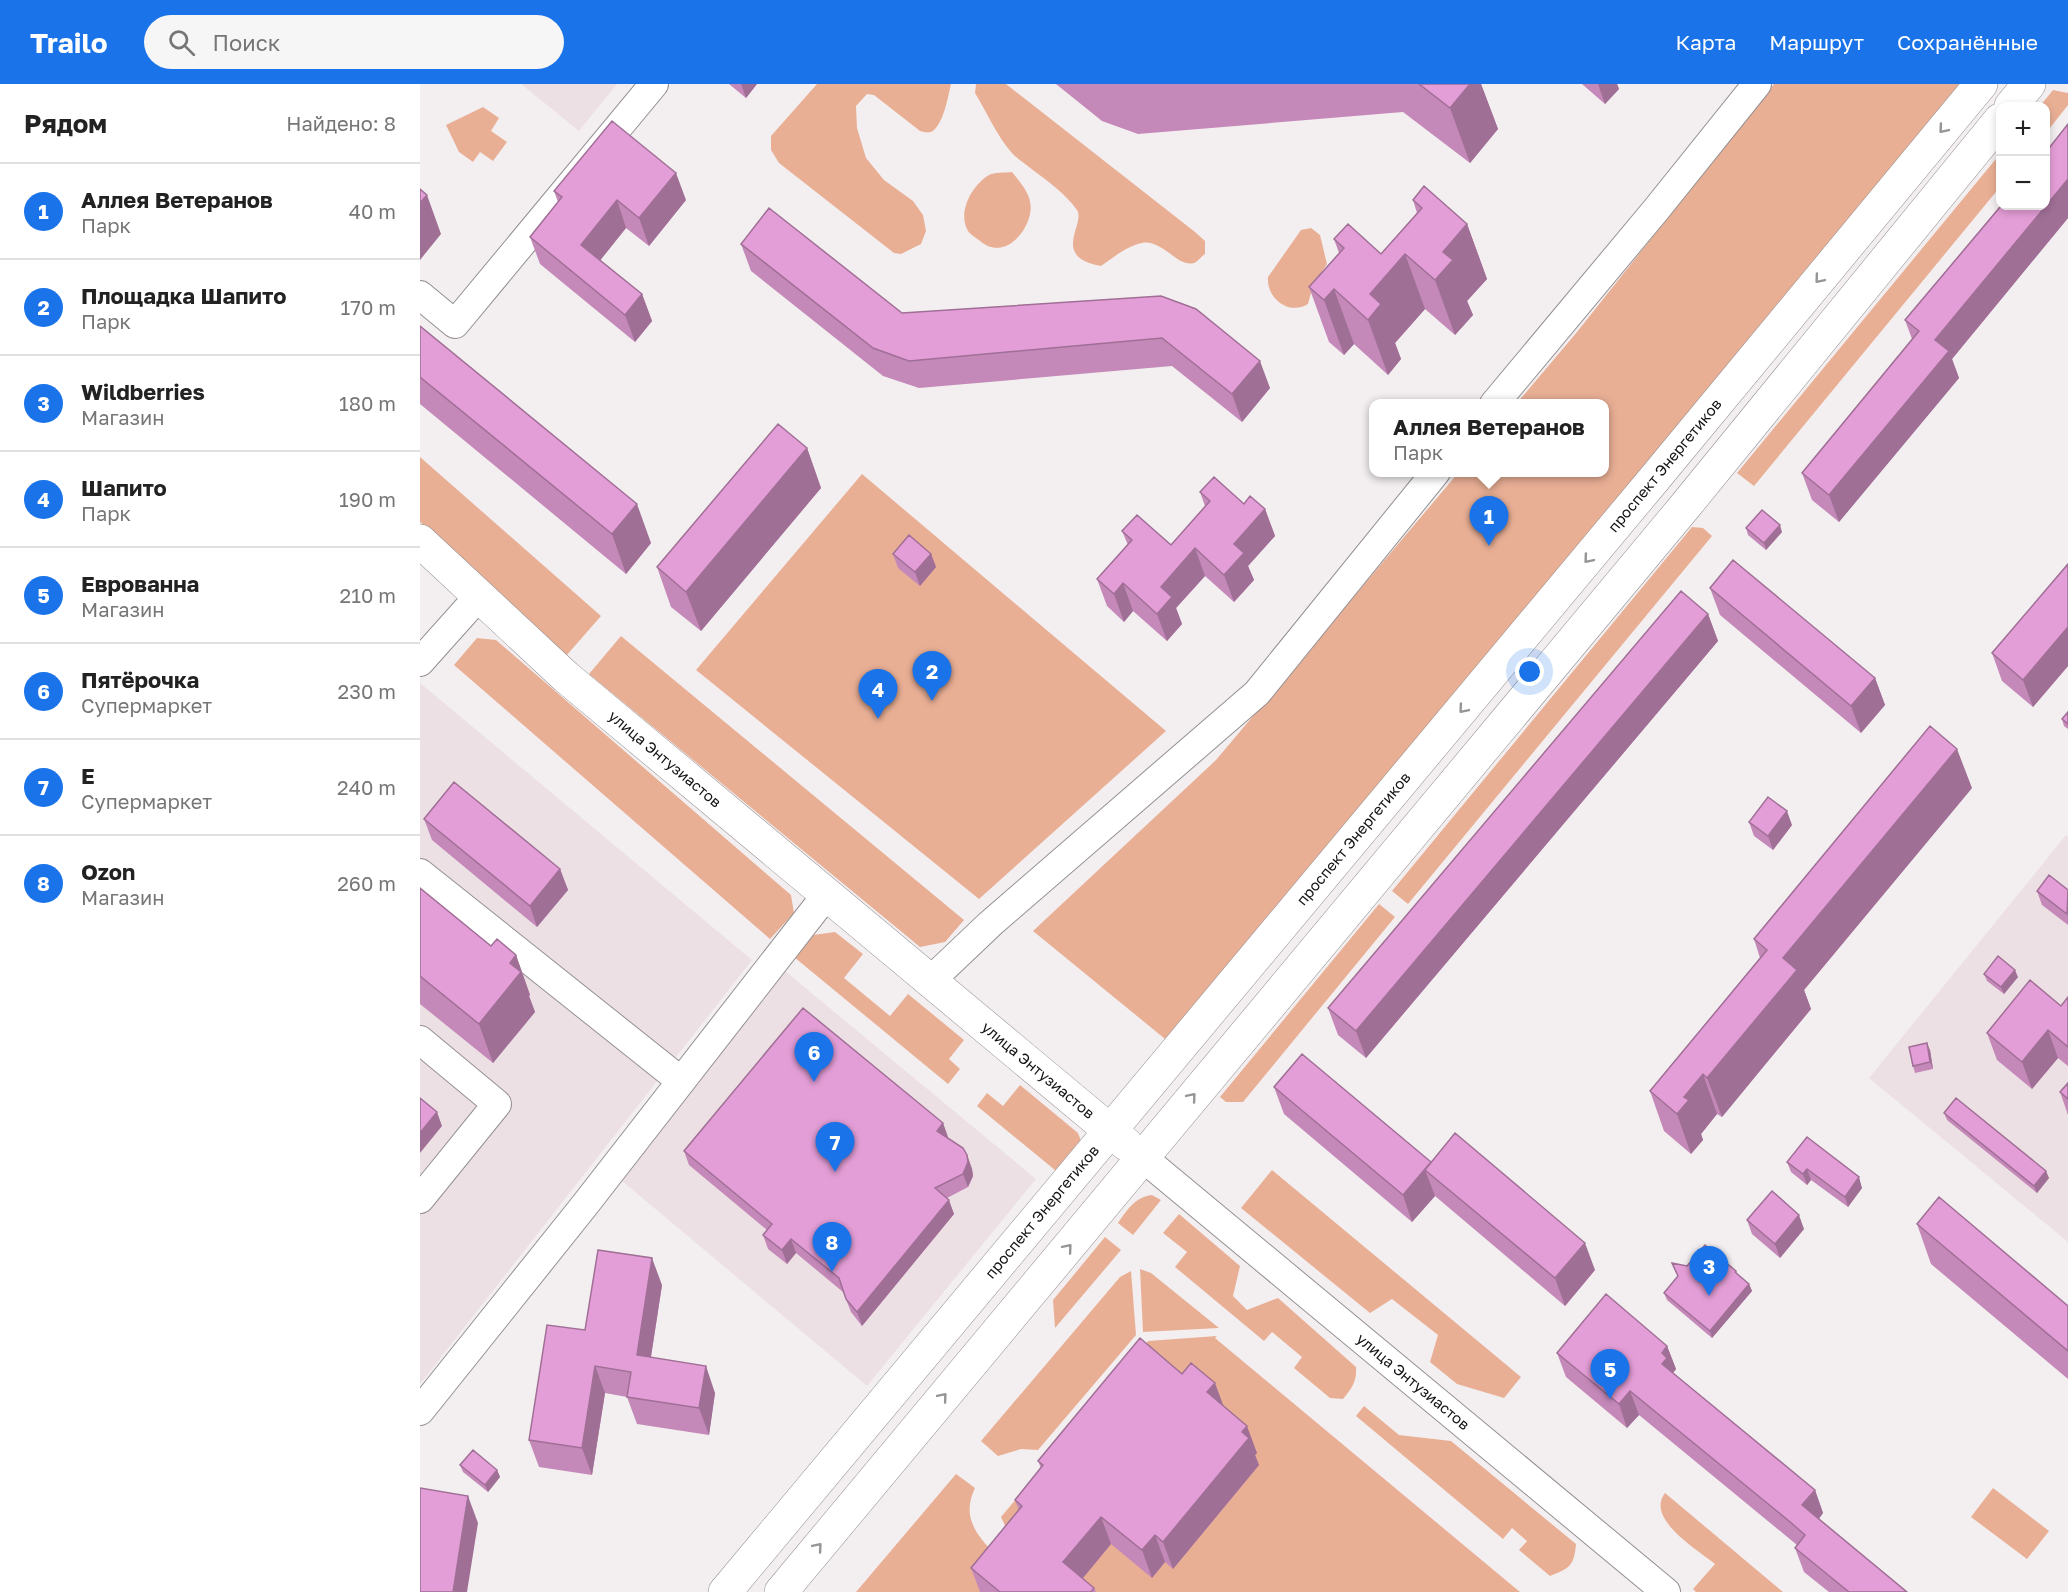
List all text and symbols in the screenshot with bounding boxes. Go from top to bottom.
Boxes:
search box [144,15,564,69]
text: Trailo [30,26,108,59]
icon: search [165,26,198,59]
text: Поиск [213,29,280,56]
text: Карта [1675,29,1736,55]
text: Маршрут [1769,29,1864,55]
text: Сохранённые [1897,29,2038,55]
map controls [1996,102,2050,210]
button: + [1996,102,2050,156]
text: Рядом [24,108,107,139]
text: Найдено: 8 [286,111,396,135]
one-way arrow [1940,122,1951,133]
button: − [1996,156,2050,210]
text: Аллея Ветеранов [81,186,273,213]
text: 1 [38,199,49,223]
text: 40 m [349,199,396,223]
text: Парк [81,213,131,237]
one-way arrow [1815,272,1826,283]
text: Площадка Шапито [81,282,286,309]
text: 2 [37,295,50,319]
text: 170 m [341,295,396,319]
text: Парк [81,309,131,333]
text: Wildberries [81,378,205,405]
text: 3 [37,391,50,415]
text: 180 m [339,391,396,415]
street label: проспект Энергетиков [1604,395,1725,535]
popup [1369,399,1609,477]
text: Магазин [81,405,165,429]
text: Аллея Ветеранов [1393,413,1585,440]
text: Парк [1393,440,1443,464]
text: Шапито [81,474,167,501]
text: 4 [37,487,50,511]
text: 190 m [339,487,396,511]
pin: 1 [1470,496,1508,546]
text: Парк [81,501,131,525]
one-way arrow [1584,552,1595,563]
text: Еврованна [81,570,199,597]
text: 5 [37,583,50,607]
text: 210 m [340,583,396,607]
text: Магазин [81,597,165,621]
pin: 2 [912,652,952,701]
your location [1515,657,1544,686]
text: Пятёрочка [81,666,199,693]
pin: 4 [858,670,898,719]
text: 6 [37,679,50,703]
text: 230 m [338,679,396,703]
text: Супермаркет [81,693,212,717]
one-way arrow [1459,702,1470,713]
street label: улица Энтузиастов [605,706,725,811]
text: Е [81,762,95,789]
street label: проспект Энергетиков [1292,768,1414,909]
text: 7 [38,775,49,799]
text: 240 m [337,775,396,799]
text: Супермаркет [81,789,212,813]
text: Ozon [81,858,135,885]
text: 8 [37,871,50,895]
text: 260 m [337,871,396,895]
text: Магазин [81,885,165,909]
street label: улица Энтузиастов [979,1018,1099,1122]
pin: 6 [794,1032,834,1082]
one-way arrow [1185,1093,1196,1104]
pin: 7 [816,1122,854,1172]
street label: проспект Энергетиков [981,1141,1102,1282]
pin: 8 [812,1222,852,1272]
one-way arrow [1061,1243,1072,1254]
pin: 3 [1690,1246,1728,1296]
street label: улица Энтузиастов [1353,1329,1474,1433]
pin: 5 [1590,1350,1630,1399]
one-way arrow [936,1393,947,1404]
one-way arrow [811,1543,822,1554]

